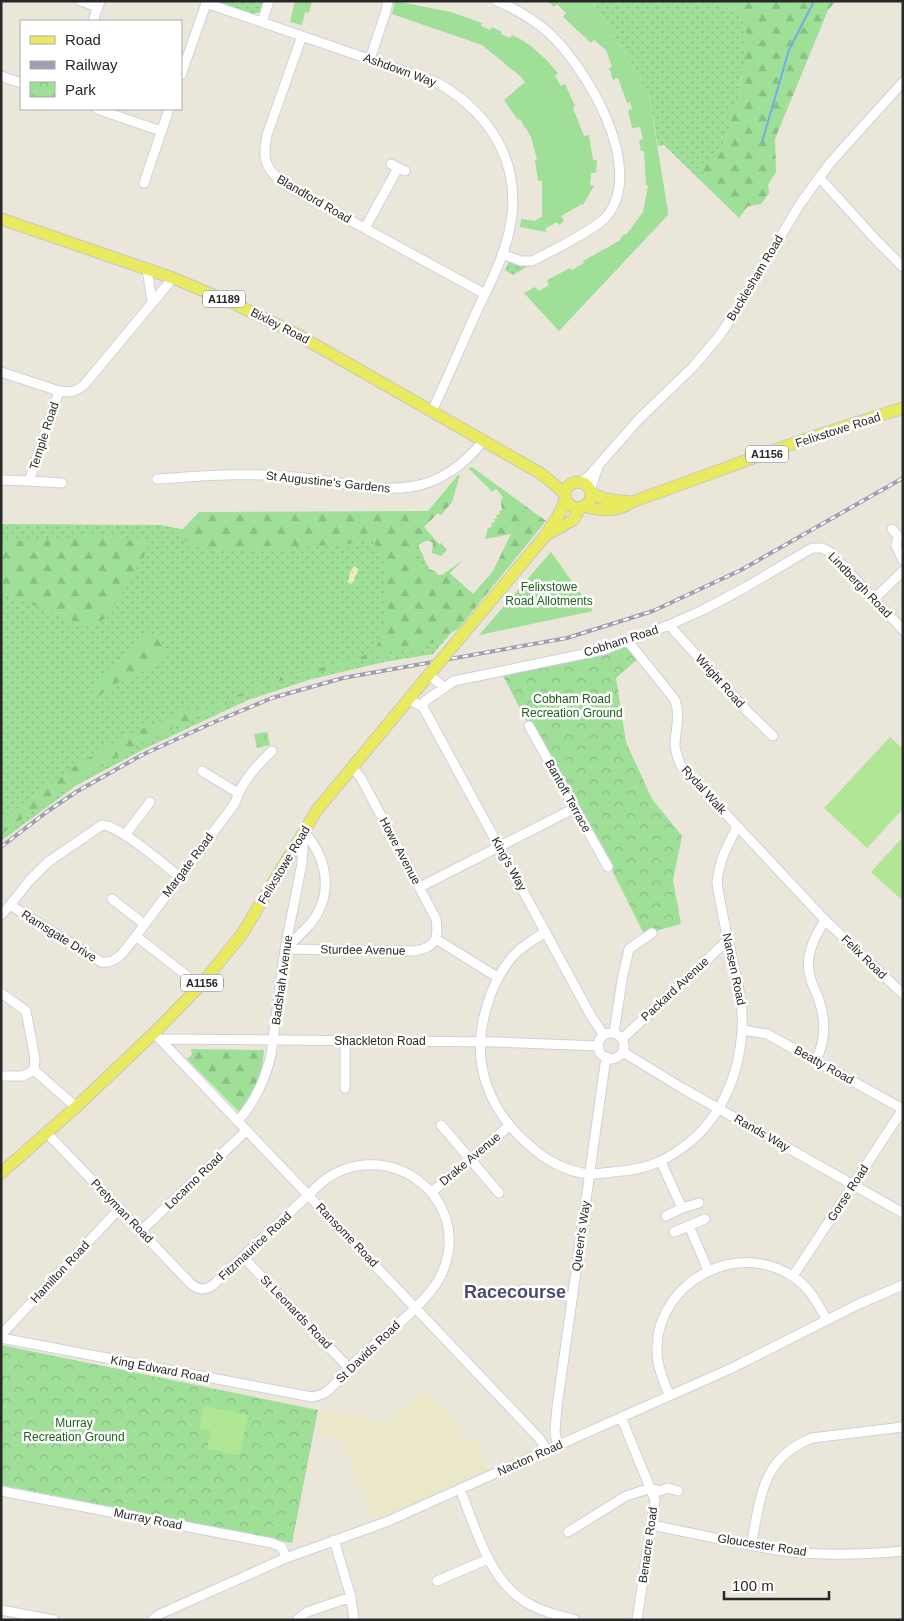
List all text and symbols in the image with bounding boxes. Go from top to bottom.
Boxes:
legend [20,20,182,110]
text: Road [65,31,101,48]
street label: Ashdown Way [362,50,438,90]
text: Railway [65,56,118,73]
text: Park [65,81,96,98]
street label: Blandford Road [274,172,354,226]
street label: Bucklesham Road [724,233,786,323]
road number: A1189 [203,290,245,308]
street label: Bixley Road [248,305,312,347]
street label: Temple Road [26,400,62,472]
street label: Felixstowe Road [794,410,882,450]
road number: A1156 [746,446,788,462]
street label: St Augustine's Gardens [265,469,391,495]
street label: Lindbergh Road [825,549,895,621]
park label: Felixstowe Road Allotments [505,580,593,608]
street label: Cobham Road [582,622,660,660]
street label: Wright Road [693,652,747,710]
park label: Cobham Road Recreation Ground [521,692,623,720]
street label: Bantoft Terrace [542,757,594,835]
street label: Rydal Walk [679,763,730,818]
street label: Howe Avenue [376,815,424,887]
street label: Felixstowe Road [255,823,313,907]
street label: Margate Road [160,830,216,900]
street label: King's Way [489,835,529,893]
street label: Ramsgate Drive [19,907,99,965]
street label: Nansen Road [720,932,748,1006]
street label: Felix Road [839,932,889,982]
street label: Badshah Avenue [269,934,295,1026]
street label: Sturdee Avenue [320,942,406,958]
street label: Packard Avenue [638,954,712,1024]
road number: A1156 [181,974,223,991]
street label: Shackleton Road [334,1034,426,1048]
street label: Beatty Road [792,1043,856,1087]
street label: Rands Way [732,1112,792,1154]
street label: Drake Avenue [437,1129,504,1189]
street label: Locarno Road [162,1150,226,1212]
street label: Gorse Road [825,1162,871,1224]
street label: Pretyman Road [88,1176,156,1246]
street label: Ransome Road [313,1200,381,1270]
street label: Queen's Way [569,1200,593,1272]
street label: Fitzmaurice Road [216,1209,294,1283]
street label: Hamilton Road [28,1238,92,1306]
street label: St Leonards Road [257,1272,335,1352]
district label: Racecourse [464,1282,566,1302]
street label: St Davids Road [333,1318,403,1386]
street label: King Edward Road [110,1353,210,1385]
park label: Murray Recreation Ground [23,1416,125,1444]
street label: Nacton Road [495,1437,565,1479]
street label: Murray Road [113,1506,183,1532]
street label: Benacre Road [636,1506,660,1584]
street label: Gloucester Road [716,1531,808,1559]
scale bar [724,1568,829,1600]
text: 100 m [732,1577,774,1594]

